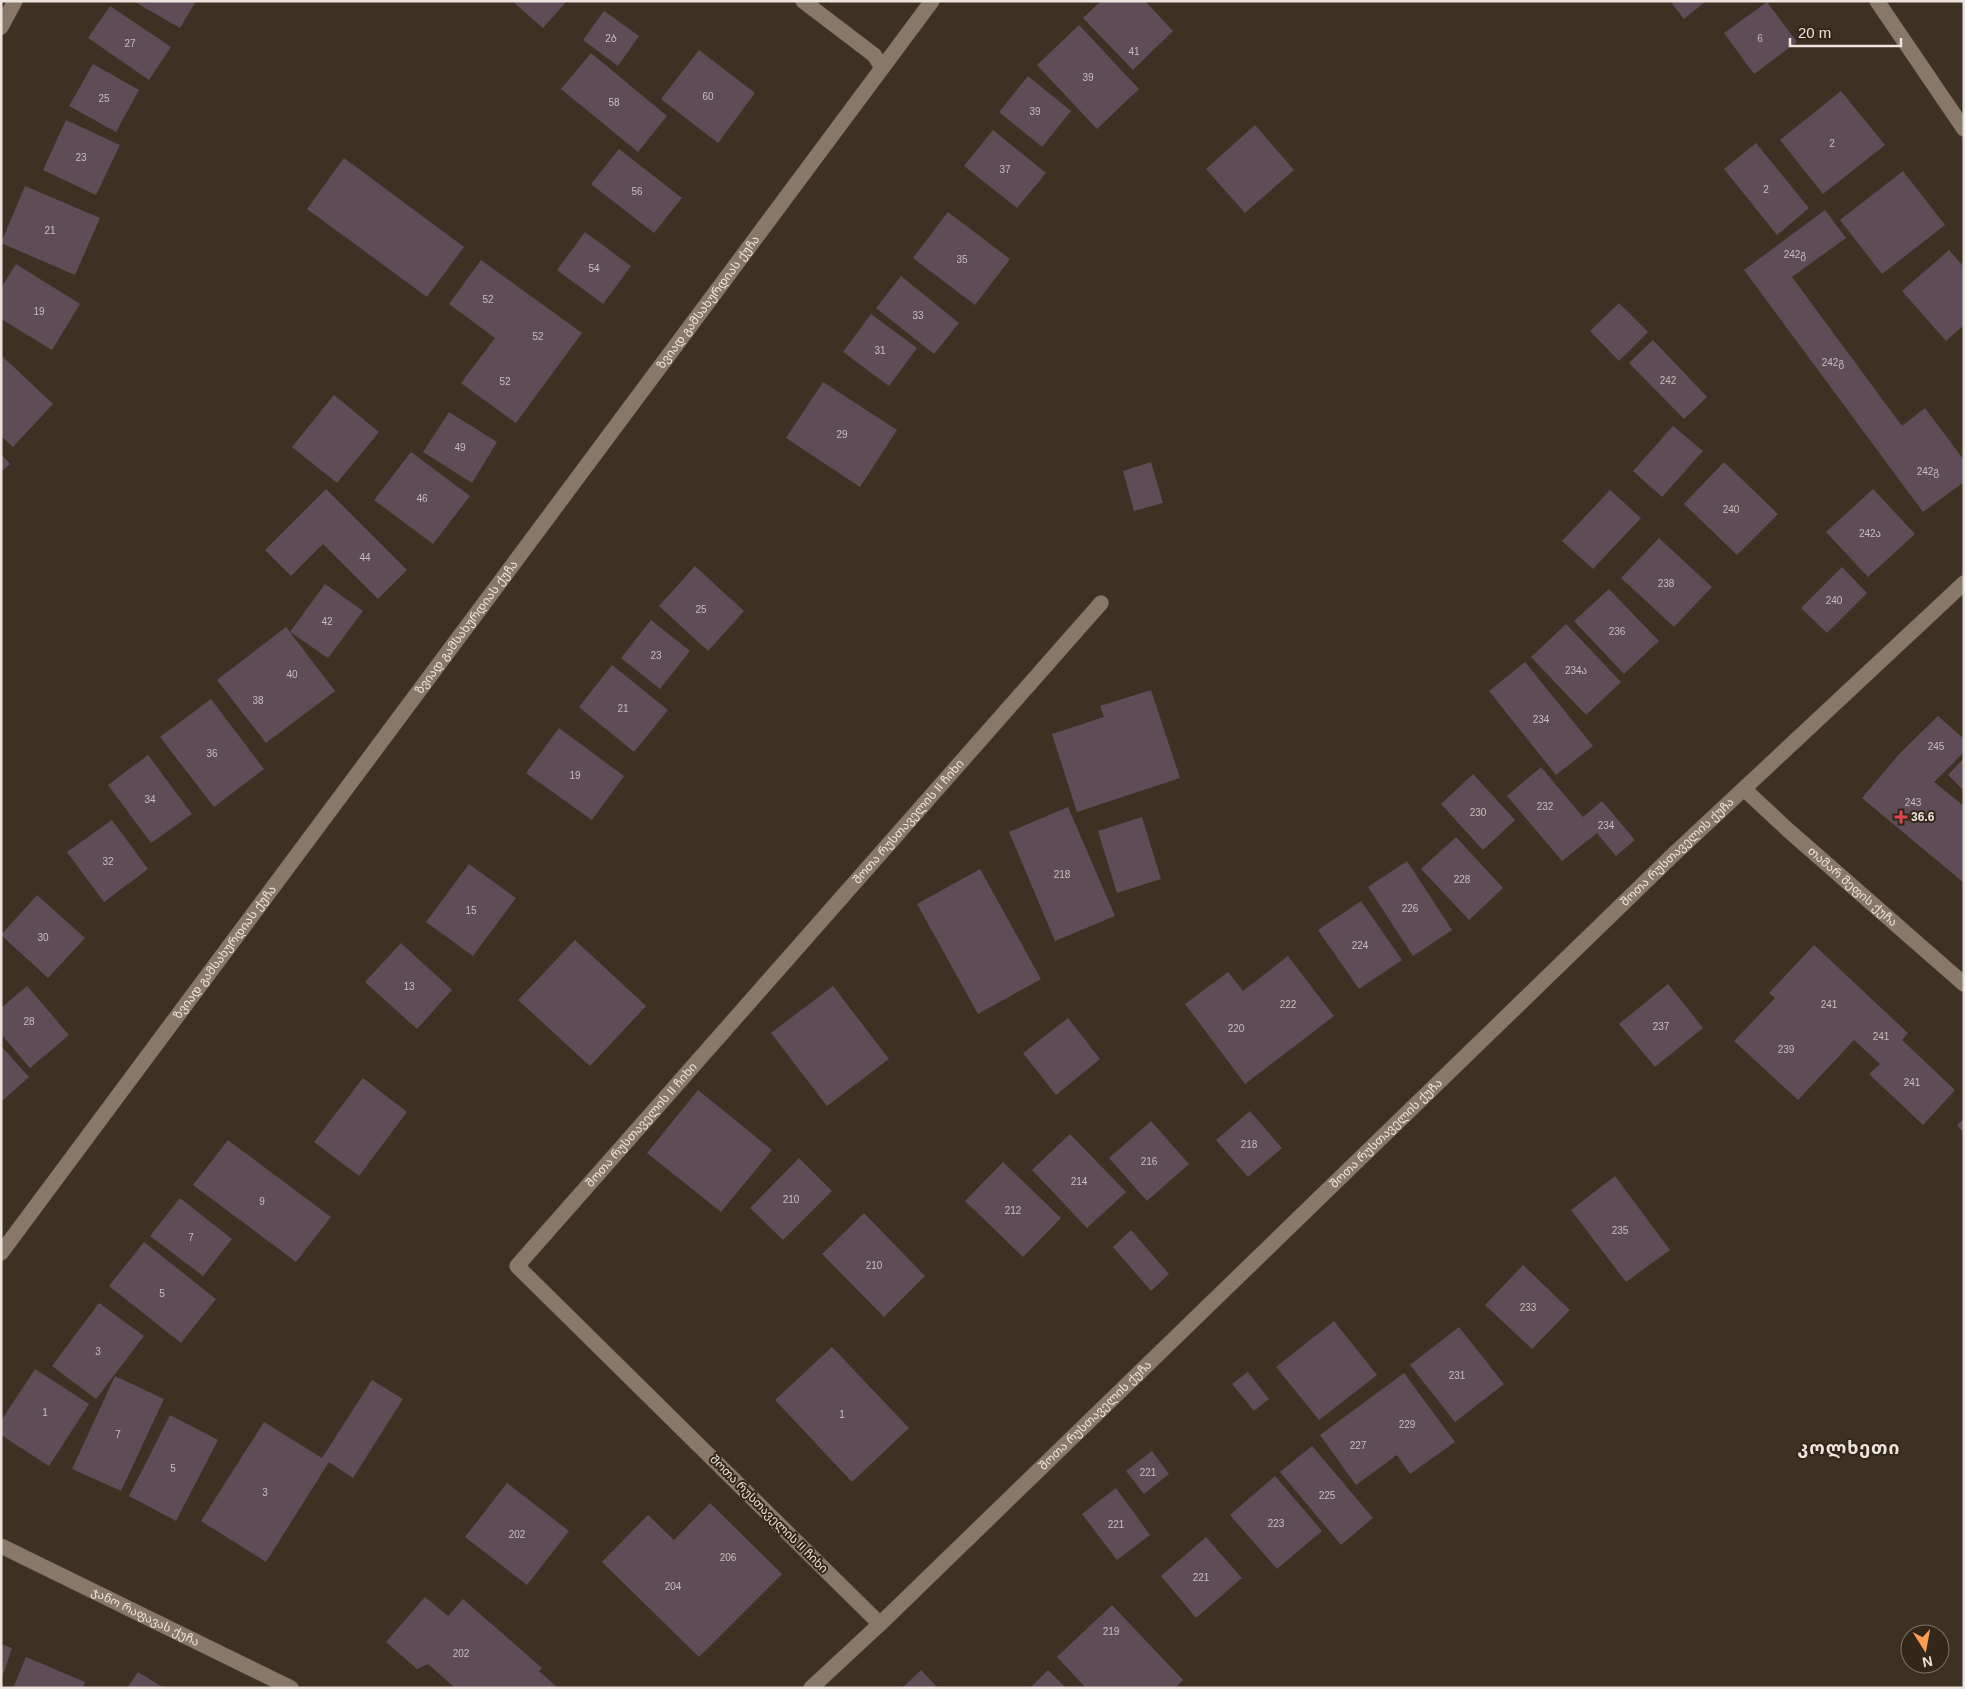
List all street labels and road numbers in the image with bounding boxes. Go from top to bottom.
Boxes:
street label: ზვიად გამსახურდიას ქუჩა [654,233,762,372]
street label: ზვიად გამსახურდიას ქუჩა [412,558,521,697]
street label: შოთა რუსთაველის II ჩიხი [850,756,967,887]
street label: შოთა რუსთაველის ქუჩა [1618,795,1737,909]
street label: თამარ მეფის ქუჩა [1805,844,1900,929]
street label: ზვიად გამსახურდიას ქუჩა [171,883,279,1022]
street label: შოთა რუსთაველის II ჩიხი [583,1060,700,1190]
street label: შოთა რუსთაველის ქუჩა [1327,1076,1445,1191]
street label: შოთა რუსთაველის ქუჩა [1036,1358,1154,1473]
street label: შოთა რუსთაველის II ჩიხი [706,1452,831,1577]
street label: ჯანო რაფავას ქუჩა [89,1585,202,1649]

